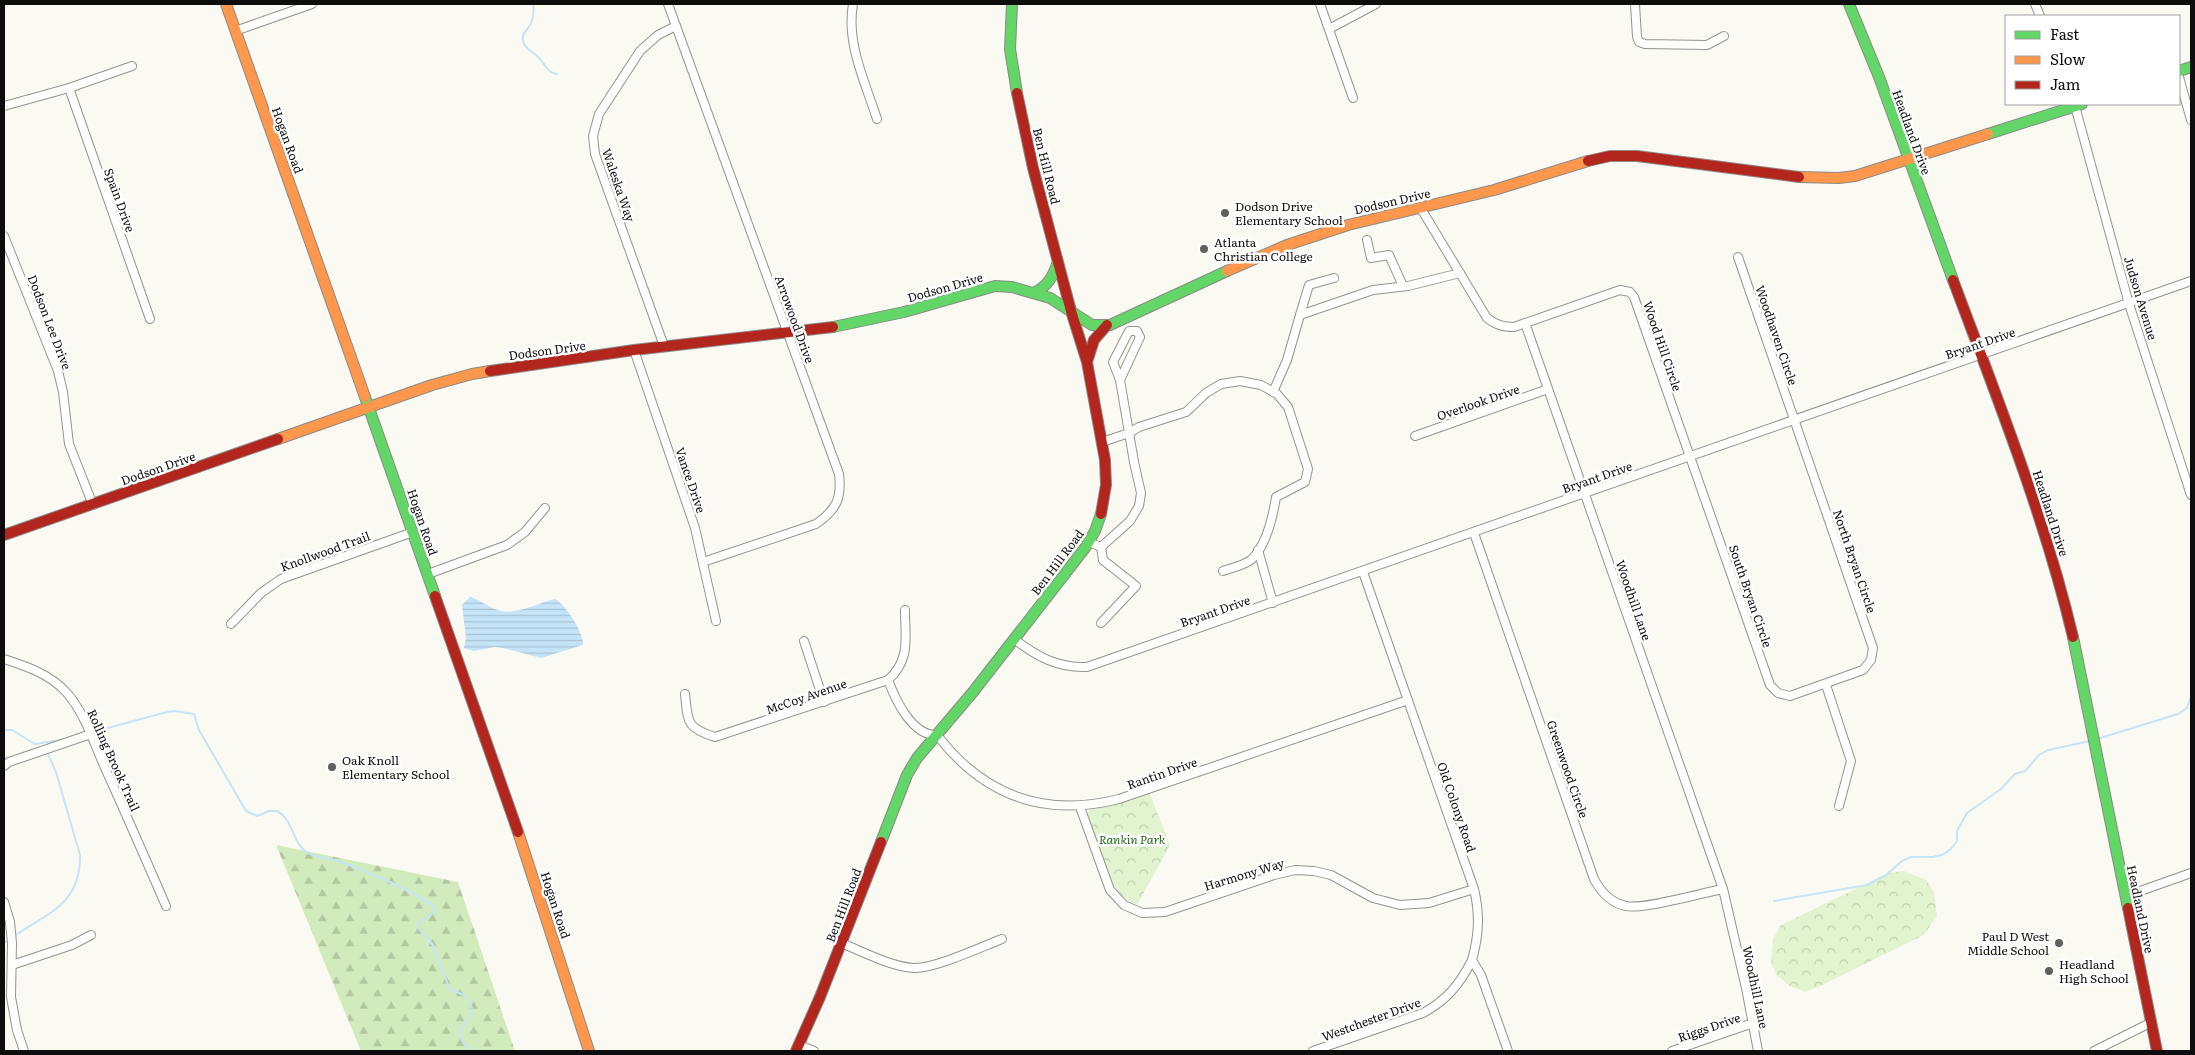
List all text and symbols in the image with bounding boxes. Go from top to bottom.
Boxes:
legend [2005,15,2180,105]
text: Fast [2050,22,2079,45]
text: Slow [2050,47,2085,70]
text: Jam [2050,72,2081,95]
street label: Headland Drive [1888,87,1936,177]
street label: Hogan Road [268,104,309,176]
street label: Ben Hill Road [1029,126,1065,207]
street label: Waleska Way [598,146,640,224]
street label: Spain Drive [100,165,140,235]
street label: Dodson Drive [1352,183,1432,219]
place label: Dodson Drive Elementary School [1235,197,1343,229]
marker: Dodson Drive Elementary School [1219,207,1231,219]
place label: Atlanta Christian College [1214,233,1313,265]
marker: Atlanta Christian College [1198,243,1210,255]
street label: Judson Avenue [2120,254,2162,342]
street label: Dodson Drive [905,268,985,306]
street label: Dodson Lee Drive [24,272,76,372]
street label: Arrowood Drive [771,273,819,365]
street label: Woodhaven Circle [1751,283,1803,387]
street label: Wood Hill Circle [1639,298,1687,394]
street label: Bryant Drive [1943,323,2017,363]
street label: Dodson Drive [507,336,587,364]
street label: Overlook Drive [1434,379,1522,425]
street label: Vance Drive [671,445,711,515]
street label: Dodson Drive [118,447,198,489]
street label: Bryant Drive [1560,457,1634,497]
street label: Headland Drive [2029,468,2073,558]
street label: Hogan Road [403,486,443,558]
street label: North Bryan Circle [1829,507,1881,615]
street label: Ben Hill Road [1026,525,1088,599]
street label: Knollwood Trail [278,526,372,576]
street label: South Bryan Circle [1725,542,1777,650]
street label: Woodhill Lane [1612,557,1656,643]
street label: Bryant Drive [1178,591,1252,631]
street label: McCoy Avenue [763,674,849,718]
street label: Rolling Brook Trail [83,706,145,814]
street label: Greenwood Circle [1543,718,1593,820]
place label: Oak Knoll Elementary School [342,751,450,783]
street label: Rantin Drive [1124,753,1200,793]
street label: Old Colony Road [1433,759,1481,855]
marker: Oak Knoll Elementary School [326,761,338,773]
park label: Rankin Park [1099,830,1166,848]
street label: Harmony Way [1202,853,1286,895]
street label: Headland Drive [2123,863,2159,955]
street label: Ben Hill Road [821,865,866,945]
street label: Hogan Road [537,869,575,941]
place label: Paul D West Middle School [1967,927,2049,959]
marker: Paul D West Middle School [2053,937,2065,949]
street label: Woodhill Lane [1738,944,1774,1030]
place label: Headland High School [2059,955,2129,987]
marker: Headland High School [2043,965,2055,977]
street label: Westchester Drive [1319,993,1423,1045]
street label: Riggs Drive [1675,1008,1743,1046]

